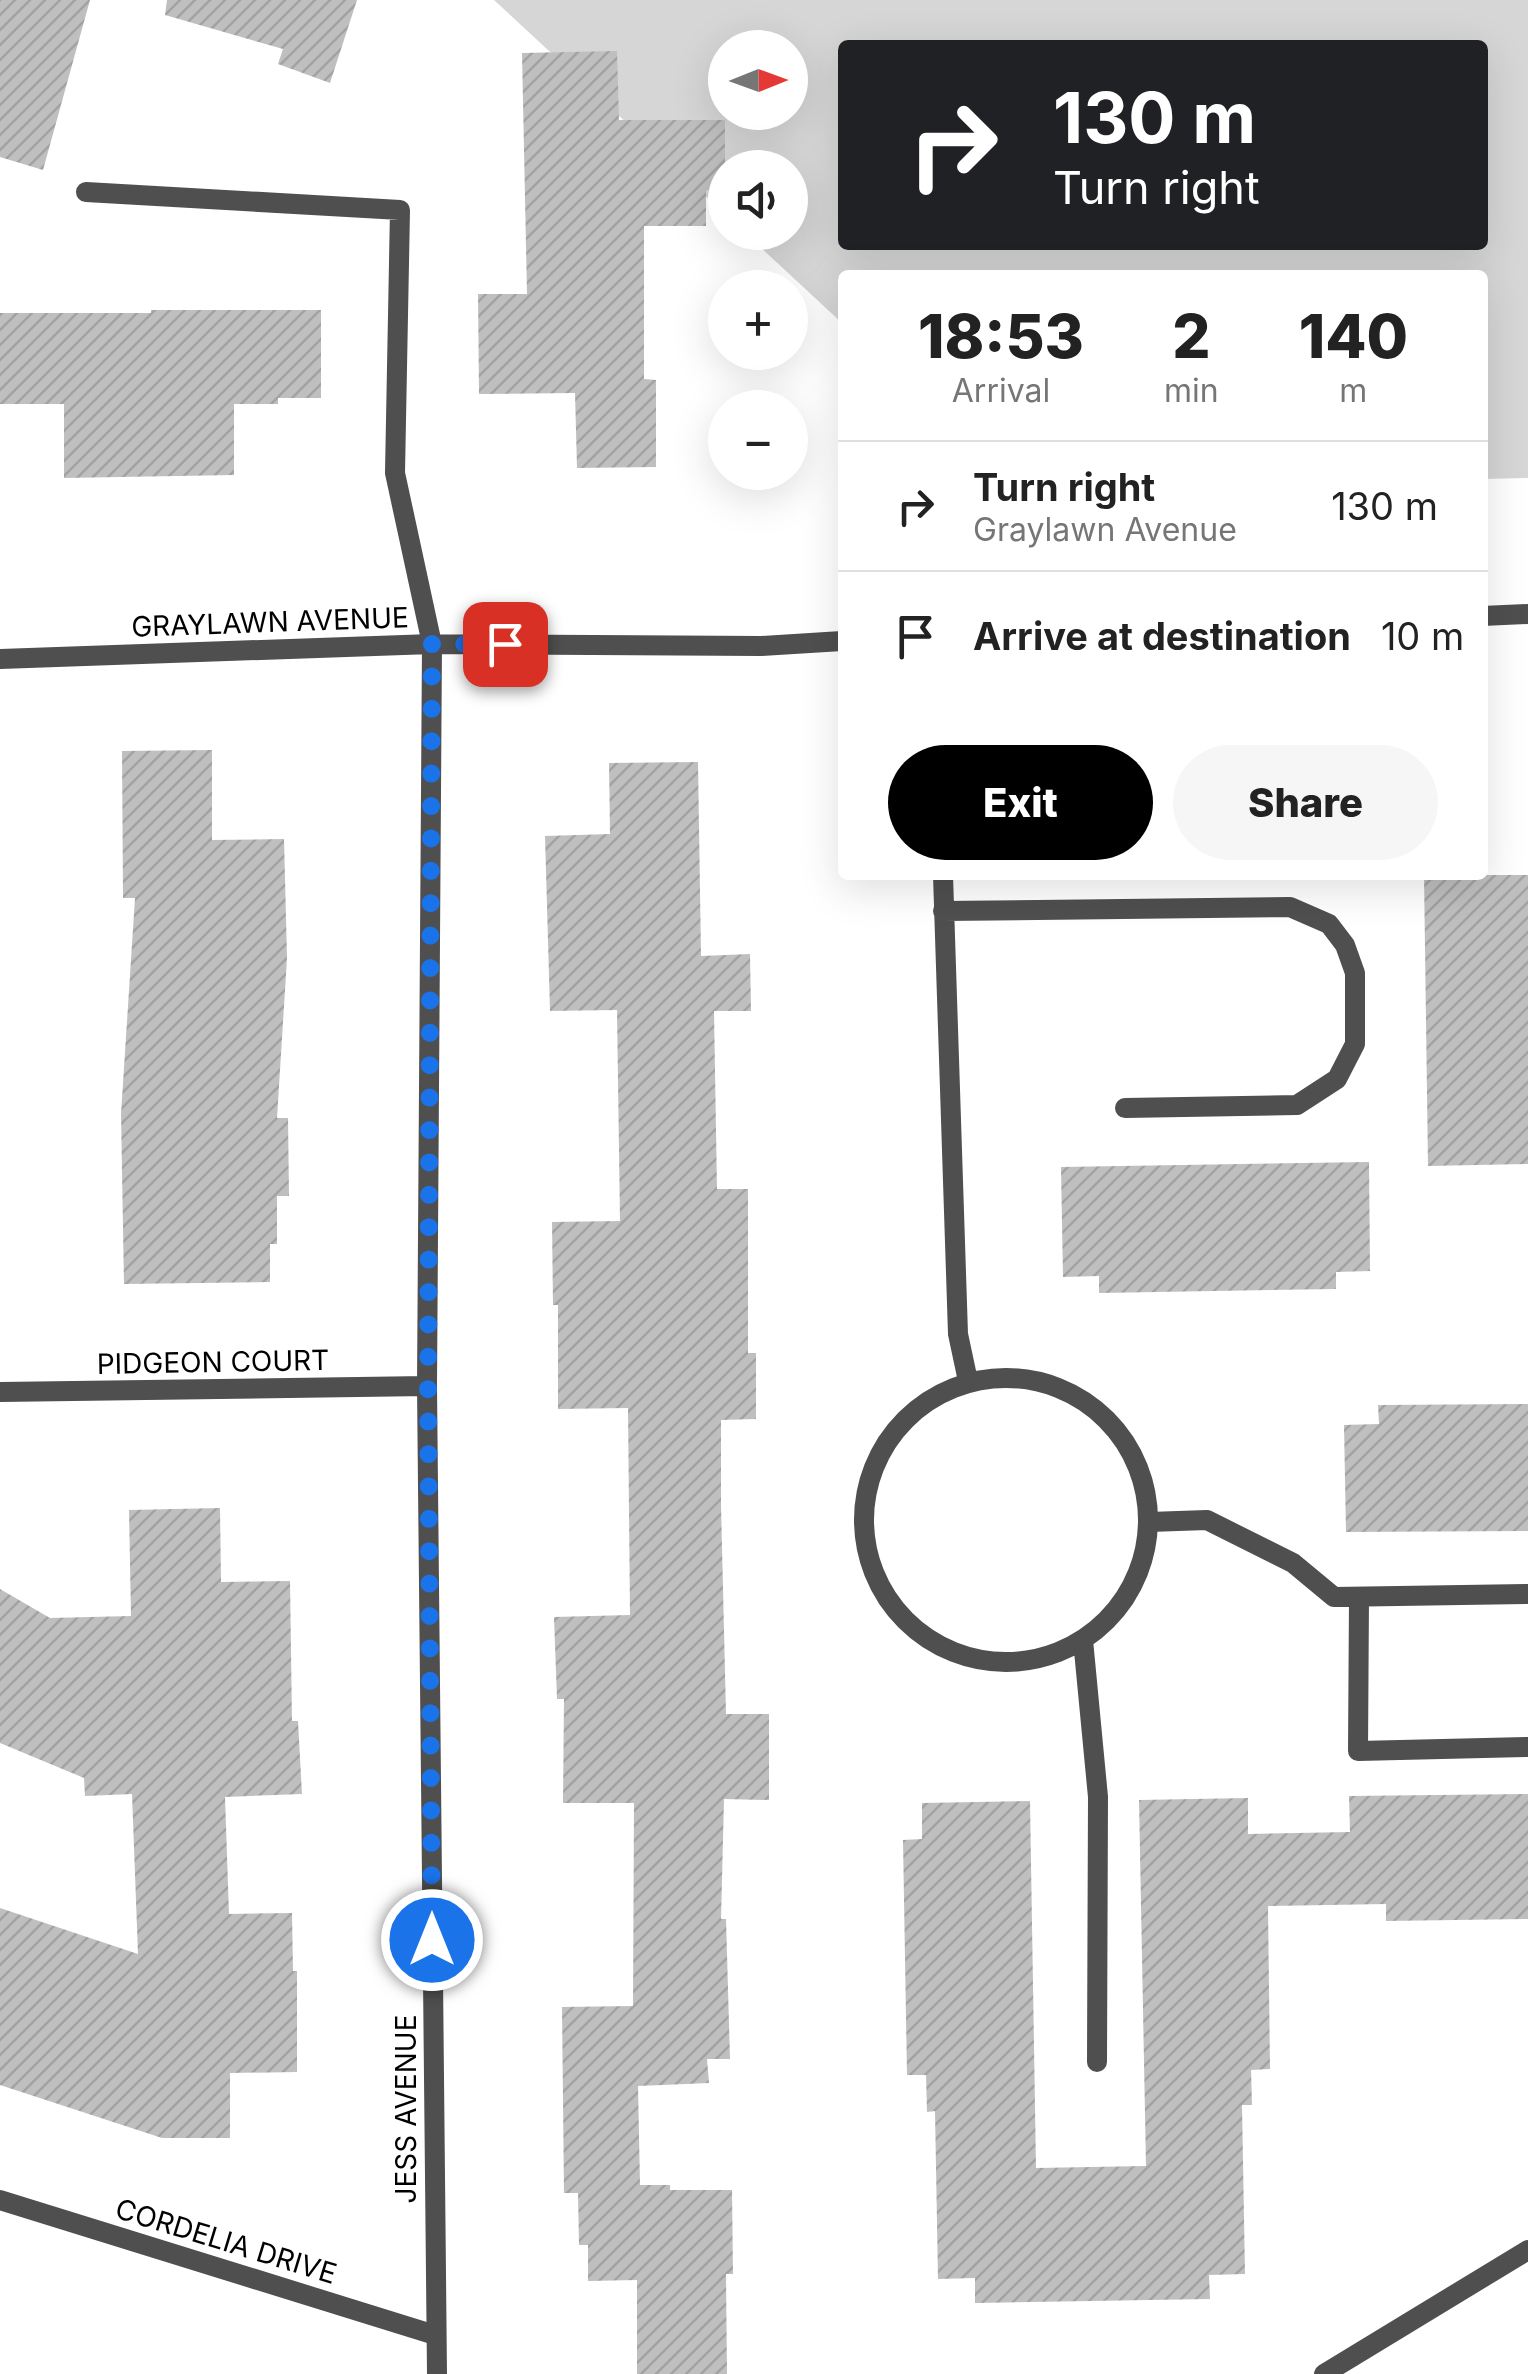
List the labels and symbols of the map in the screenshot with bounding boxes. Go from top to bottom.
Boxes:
north arrow [708,30,808,130]
street label: GRAYLAWN AVENUE [131,600,409,644]
pin [463,602,548,687]
street label: PIDGEON COURT [96,1343,330,1381]
position arrow [380,1888,484,1992]
street label: JESS AVENUE [389,2015,423,2203]
street label: CORDELIA DRIVE [111,2191,341,2291]

